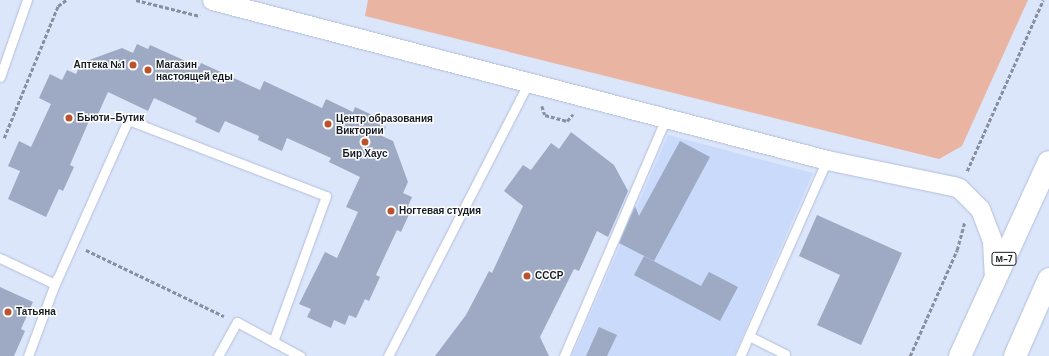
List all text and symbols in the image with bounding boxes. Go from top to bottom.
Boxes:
place label: Магазин настоящей еды [156,58,233,82]
place label: Аптека №1 [74,59,125,71]
marker: Аптека №1 [128,60,138,70]
marker: Магазин настоящей еды [143,65,153,75]
place label: Бьюти-Бутик [77,112,144,124]
place label: Центр образования Виктории [336,112,433,136]
marker: Бьюти-Бутик [64,113,74,123]
marker: Центр образования Виктории [323,119,333,129]
marker: Бир Хаус [360,137,370,147]
place label: Бир Хаус [343,148,387,160]
place label: Ногтевая студия [399,205,481,217]
marker: Ногтевая студия [386,206,396,216]
road number: М-7 [991,252,1017,266]
place label: СССР [535,270,563,282]
marker: СССР [522,271,532,281]
place label: Татьяна [16,306,56,318]
marker: Татьяна [3,307,13,317]

